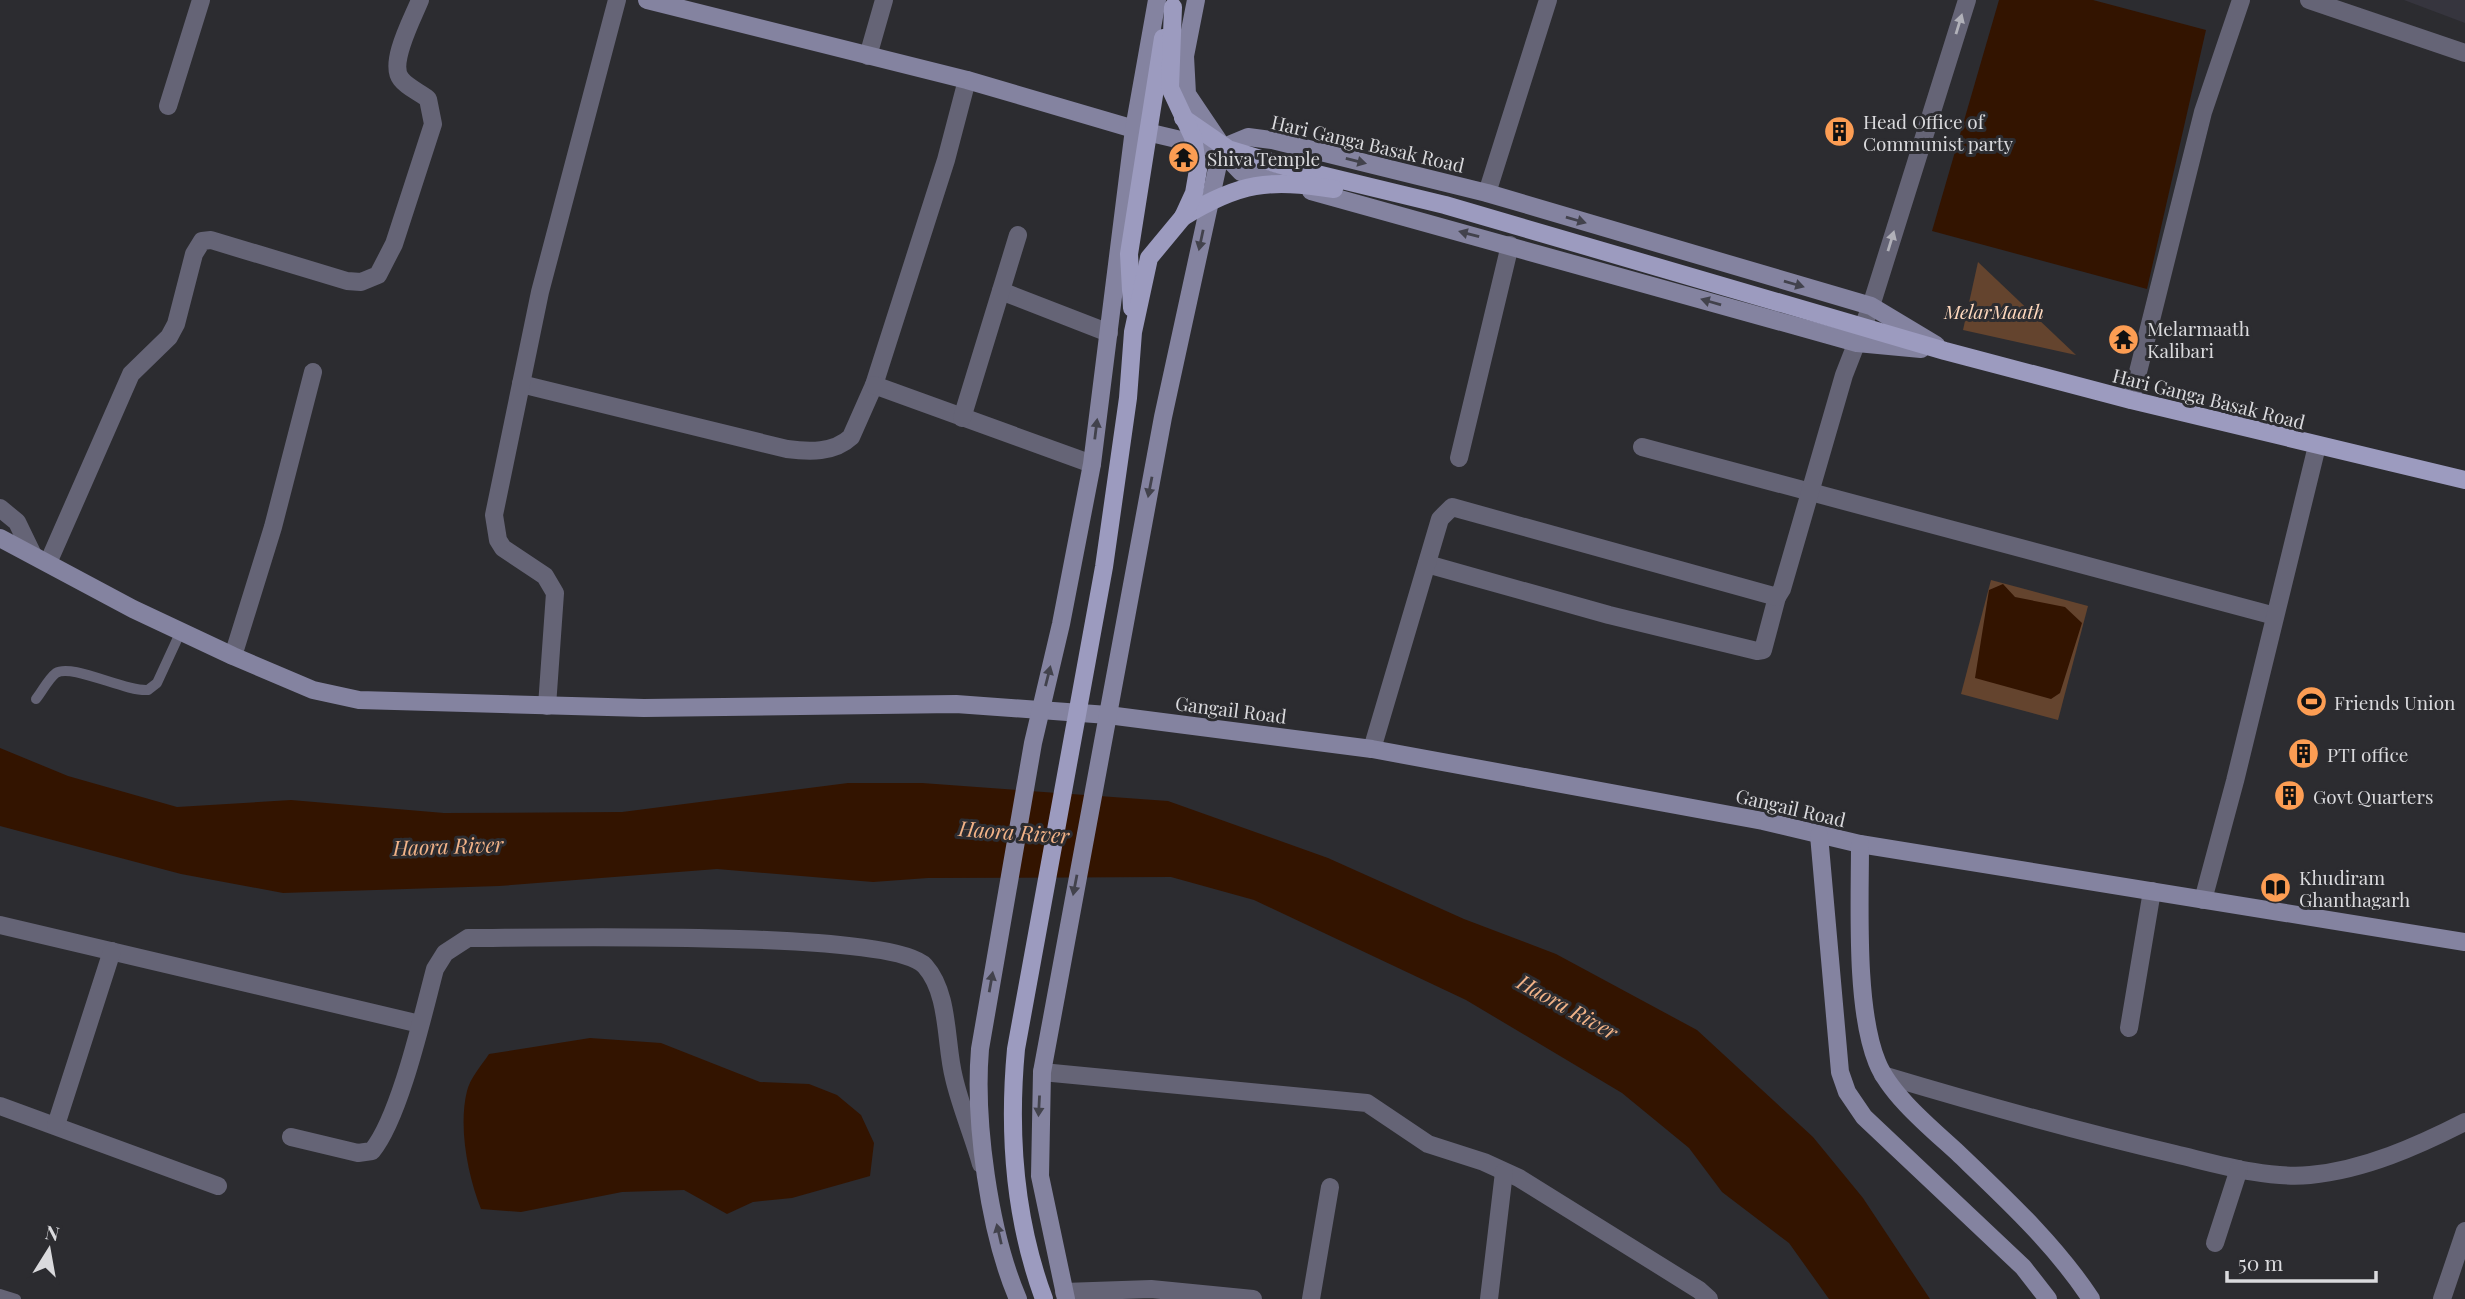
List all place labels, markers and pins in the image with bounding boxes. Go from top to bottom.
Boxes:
place label: Head Office of Communist party [1863,108,2013,156]
building icon: Head Office of Communist party [1823,115,1857,149]
temple icon: Shiva Temple [1167,141,1201,175]
place label: Shiva Temple [1207,145,1320,171]
place label: Melarmaath Kalibari [2147,315,2250,363]
temple icon: Melarmaath Kalibari [2107,322,2141,356]
sports icon: Friends Union [2294,685,2328,719]
place label: Friends Union [2334,689,2456,715]
building icon: PTI office [2287,737,2321,771]
place label: PTI office [2327,741,2408,767]
building icon: Govt Quarters [2273,779,2307,813]
place label: Govt Quarters [2313,783,2433,809]
place label: Khudiram Ghanthagarh [2299,864,2410,912]
library icon: Khudiram Ghanthagarh [2259,871,2293,905]

